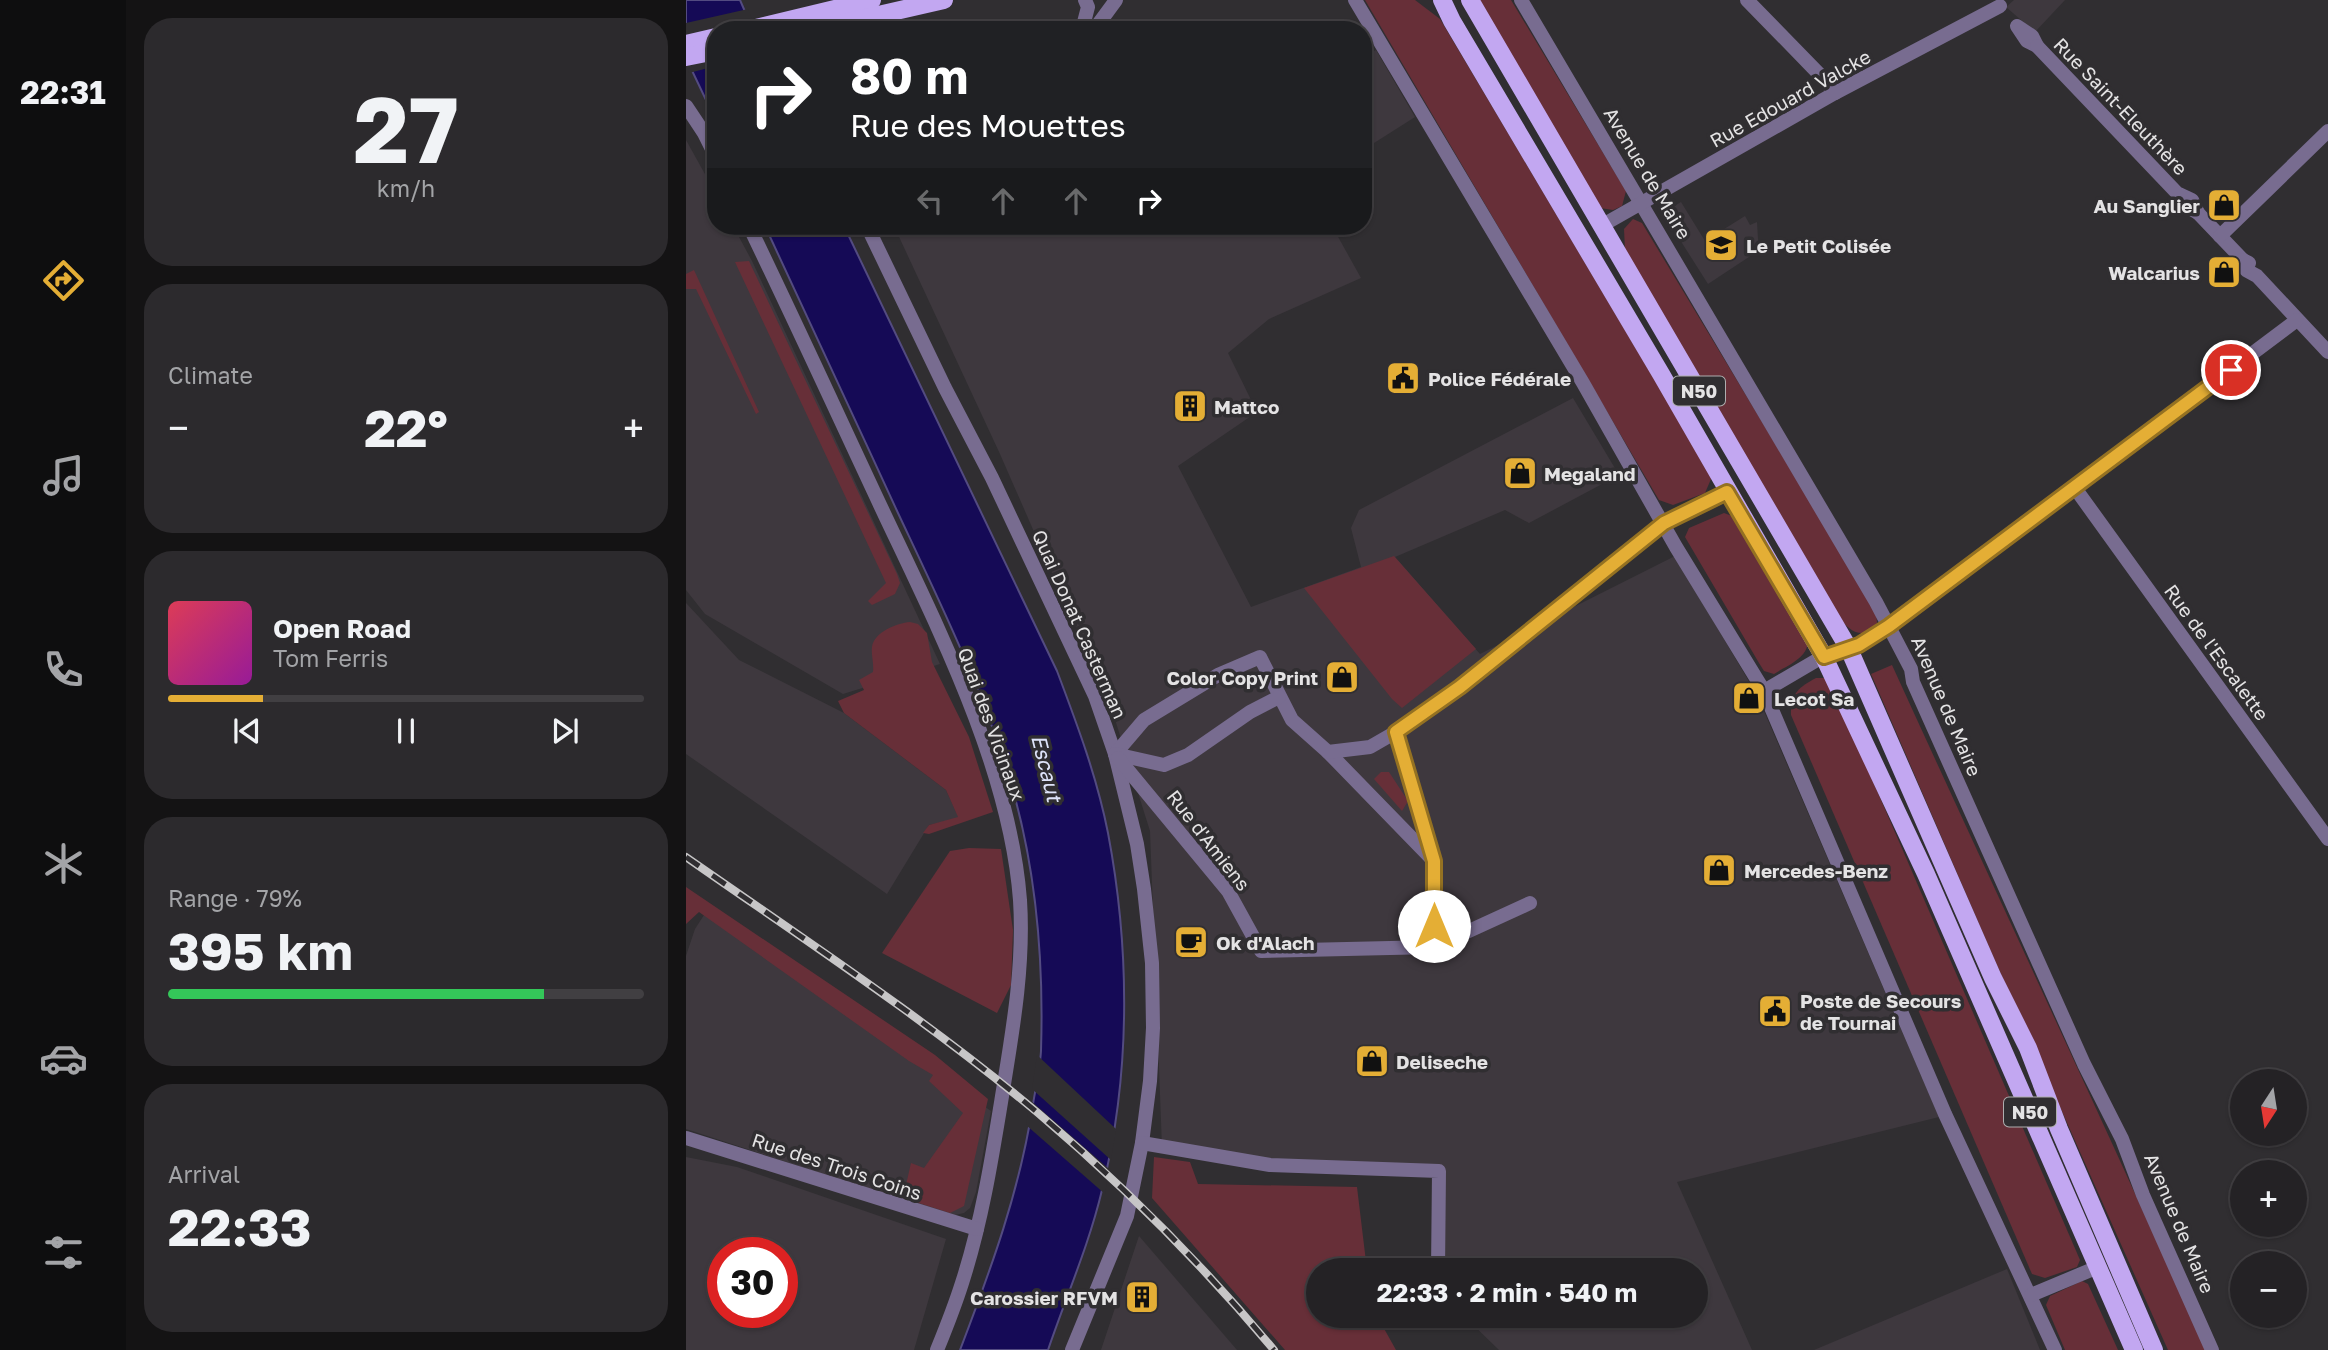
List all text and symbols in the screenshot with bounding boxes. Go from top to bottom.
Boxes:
street label: Rue Saint-Eleuthère [2049,32,2193,180]
street label: Rue Edouard Valcke [1706,44,1874,152]
text: 80 m [850,46,968,105]
icon: right [735,49,826,140]
text: 22:31 [20,73,106,111]
text: 27 [353,74,459,183]
street label: Avenue de Maire [1600,103,1696,243]
text: Rue des Mouettes [850,106,1126,144]
text: km/h [377,174,435,202]
icon: left [911,182,949,220]
icon: ahead [984,182,1022,220]
icon: ahead [1057,182,1095,220]
icon: right [1130,182,1168,220]
shop icon: Au Sanglier [2205,186,2243,224]
place label: Au Sanglier [2094,194,2201,217]
school or university icon: Le Petit Colisée [1702,226,1740,264]
place label: Le Petit Colisée [1746,234,1891,257]
shop icon: Walcarius [2205,253,2243,291]
icon: directions [39,256,88,305]
place label: Walcarius [2108,261,2200,284]
pin [2201,340,2261,400]
icon: arrive [2212,351,2250,389]
public building icon: Police Fédérale [1384,359,1422,397]
text: Climate [168,361,253,389]
place label: Police Fédérale [1428,367,1571,390]
road number: N50 [1673,376,1725,405]
building icon: Mattco [1171,387,1209,425]
place label: Mattco [1214,395,1279,418]
text: 22° [364,396,448,458]
text: − [168,405,189,450]
text: + [623,405,644,450]
icon: music [39,451,88,500]
shop icon: Megaland [1501,454,1539,492]
place label: Megaland [1544,462,1635,485]
street label: Quai Donat Casterman [1028,526,1132,722]
street label: Rue de l'Escalette [2160,580,2274,724]
text: Open Road [273,613,411,644]
street label: Avenue de Maire [1907,633,1987,779]
text: Tom Ferris [273,644,388,672]
street label: Quai des Vicinaux [954,644,1030,804]
icon: phone [39,645,88,694]
shop icon: Color Copy Print [1323,658,1361,696]
place label: Color Copy Print [1166,666,1318,689]
shop icon: Lecot Sa [1730,679,1768,717]
place label: Lecot Sa [1774,687,1854,710]
icon: previous [228,712,266,750]
icon: pause [387,712,425,750]
icon: next [546,712,584,750]
water label: Escaut [1026,732,1069,807]
street label: Rue d'Amiens [1163,785,1255,895]
icon: climate [39,839,88,888]
shop icon: Mercedes-Benz [1700,851,1738,889]
place label: Mercedes-Benz [1744,859,1888,882]
text: Range · 79% [168,884,302,912]
position arrow [1397,889,1471,963]
text: 395 km [168,919,353,981]
cafe icon: Ok d'Alach [1172,923,1210,961]
place label: Ok d'Alach [1216,931,1314,954]
place label: Poste de Secours de Tournai [1800,989,1962,1034]
public building icon: Poste de Secours de Tournai [1756,992,1794,1030]
icon: car [39,1034,88,1083]
shop icon: Deliseche [1353,1042,1391,1080]
place label: Deliseche [1396,1050,1488,1073]
north arrow [2230,1069,2306,1146]
map controls [2230,1069,2307,1328]
road number: N50 [2004,1098,2056,1126]
street label: Rue des Trois Coins [749,1128,925,1204]
street label: Avenue de Maire [2140,1150,2220,1296]
text: Arrival [168,1160,240,1188]
button: + [2230,1160,2307,1237]
text: 22:33 [168,1195,312,1257]
icon: filters [39,1228,88,1277]
speed limit sign: 30 [707,1237,798,1328]
button: − [2230,1251,2307,1328]
text: 22:33 · 2 min · 540 m [1377,1277,1637,1308]
building icon: Carossier RFVM [1123,1278,1161,1316]
place label: Carossier RFVM [970,1286,1118,1309]

